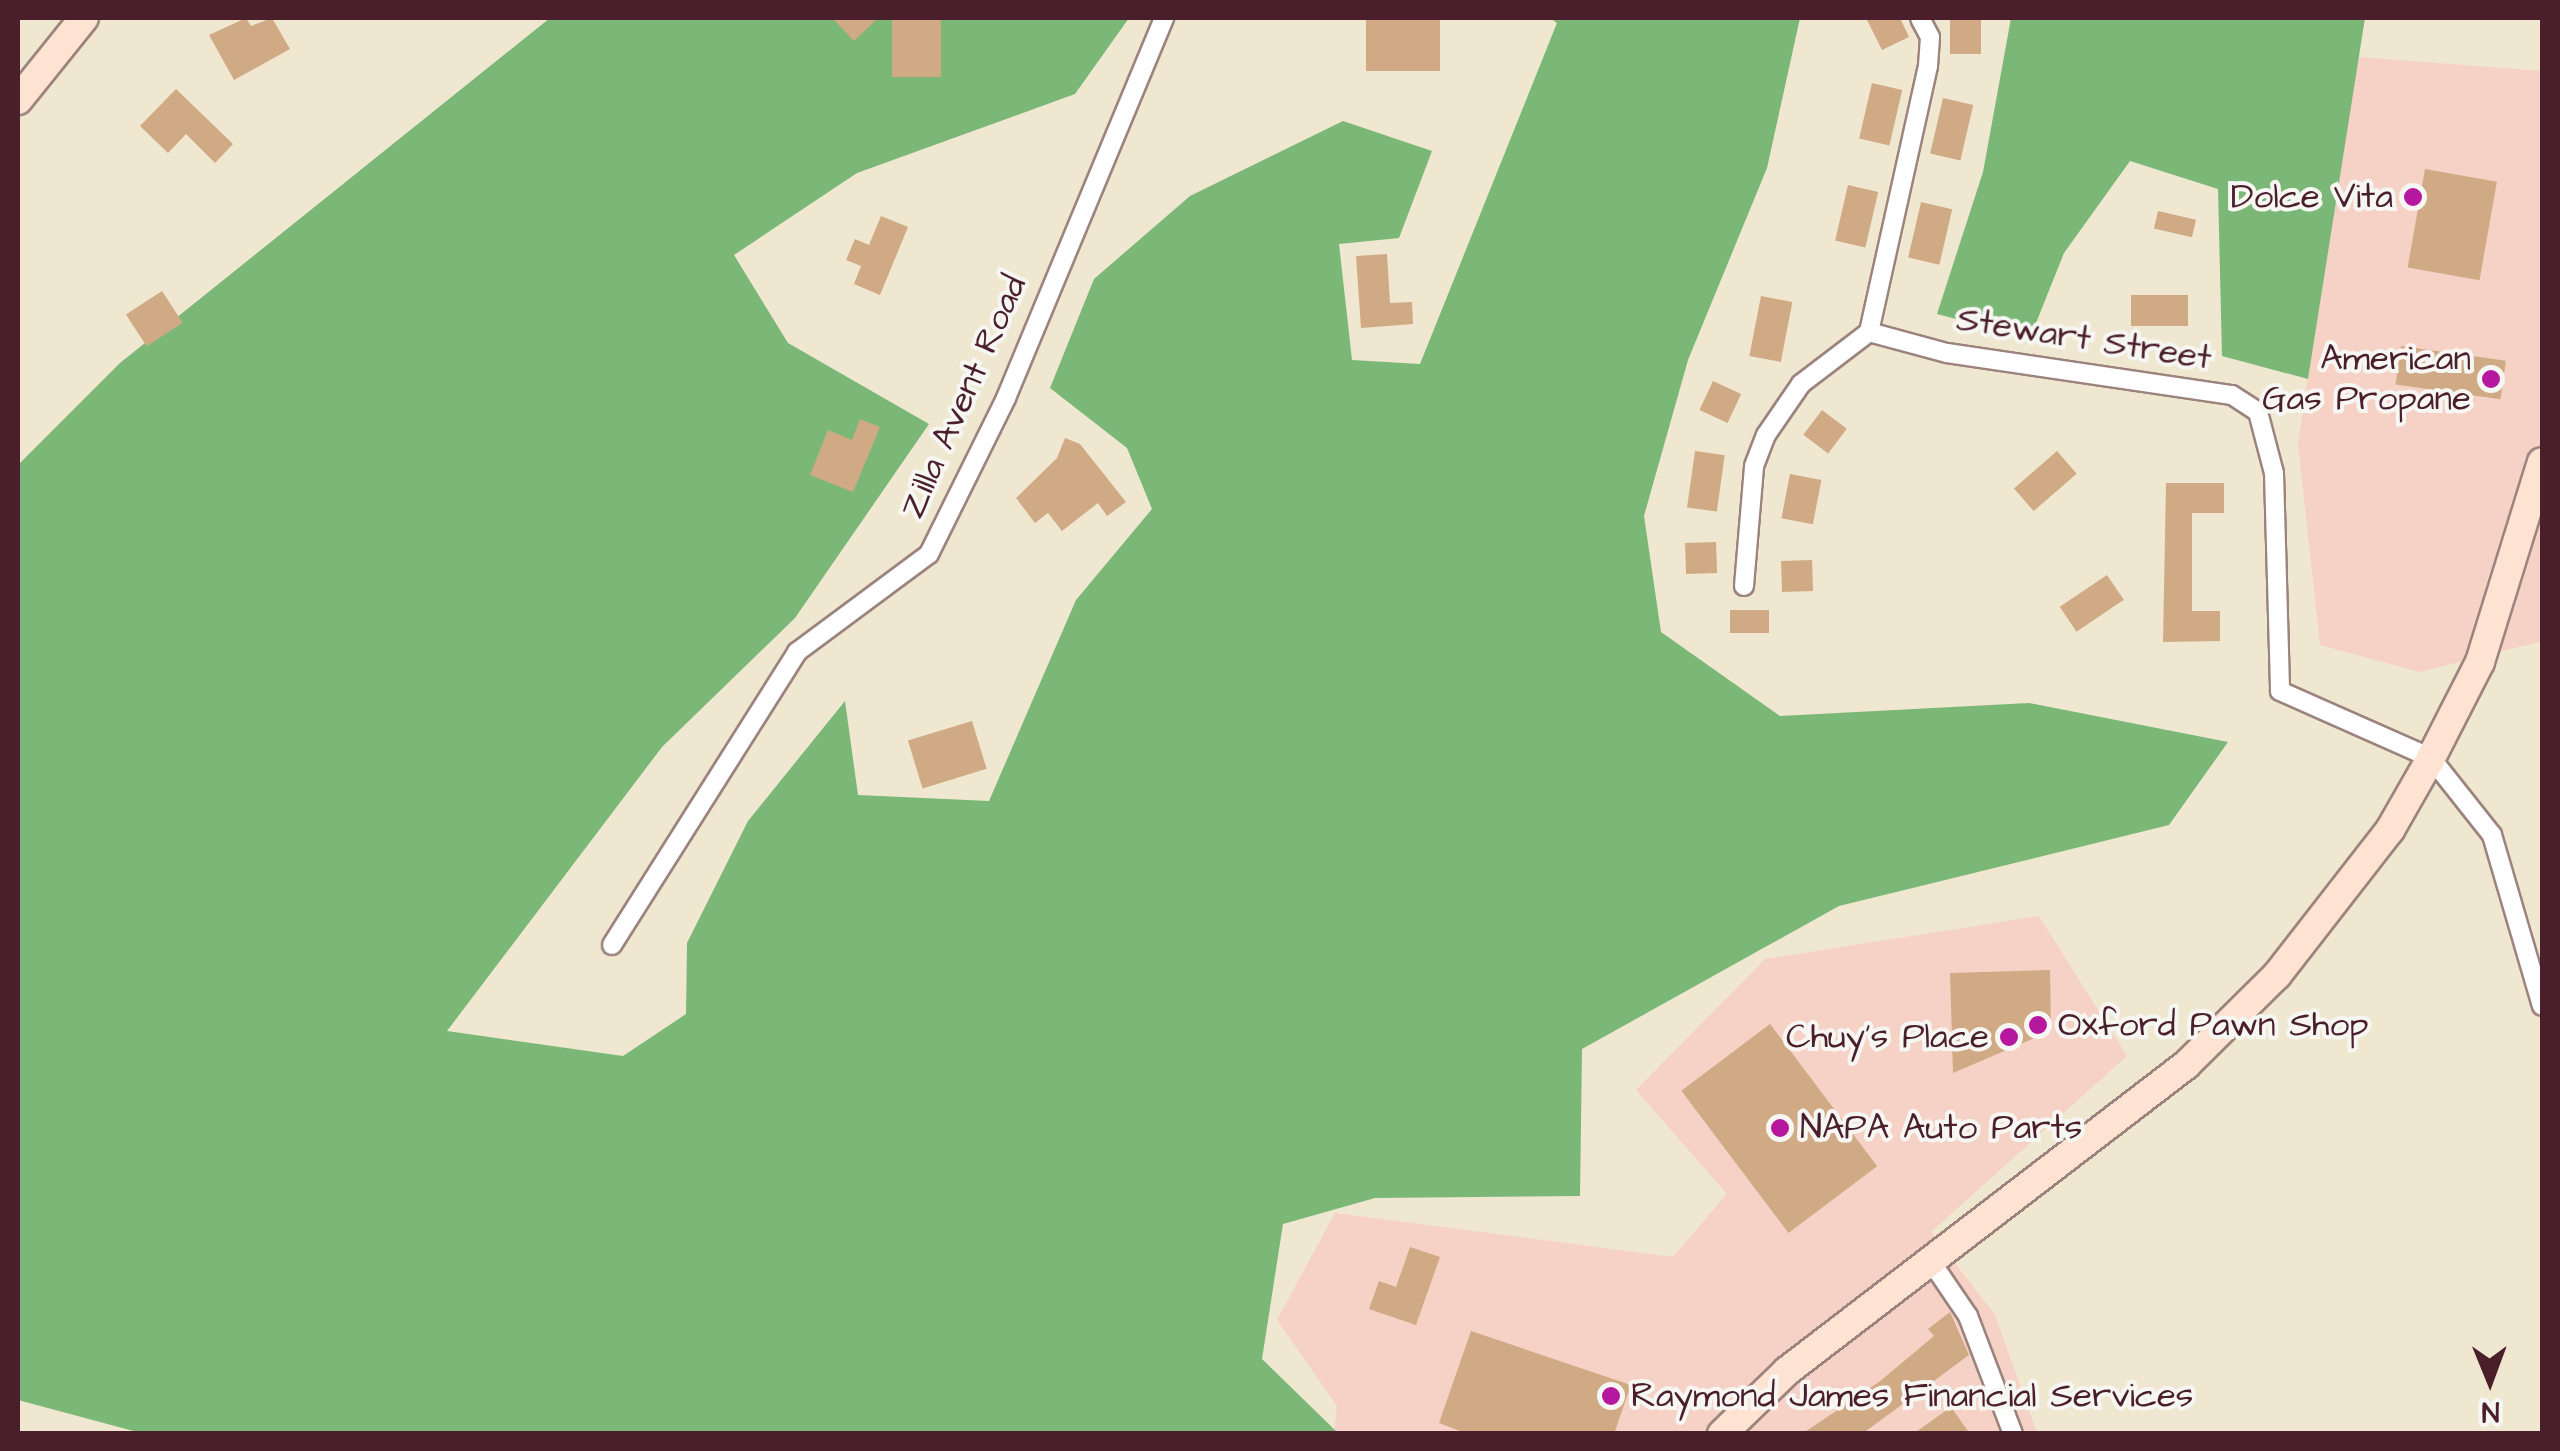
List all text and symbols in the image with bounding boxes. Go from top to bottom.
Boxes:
place label: Dolce Vita [2231,176,2393,218]
marker: Dolce Vita [2402,186,2424,208]
street label: Zilla Avent Road [892,269,1036,525]
street label: Stewart Street [1954,298,2214,380]
place label: American Gas Propane [2262,338,2471,420]
marker: American Gas Propane [2480,368,2502,390]
place label: Oxford Pawn Shop [2058,1004,2369,1046]
marker: Oxford Pawn Shop [2027,1014,2049,1036]
place label: Chuy's Place [1786,1016,1989,1058]
marker: Chuy's Place [1998,1026,2020,1048]
place label: NAPA Auto Parts [1800,1107,2082,1149]
marker: NAPA Auto Parts [1769,1117,1791,1139]
north arrow [2440,1331,2540,1431]
place label: Raymond James Financial Services [1631,1375,2193,1417]
marker: Raymond James Financial Services [1600,1385,1622,1407]
text: N [2481,1392,2500,1431]

